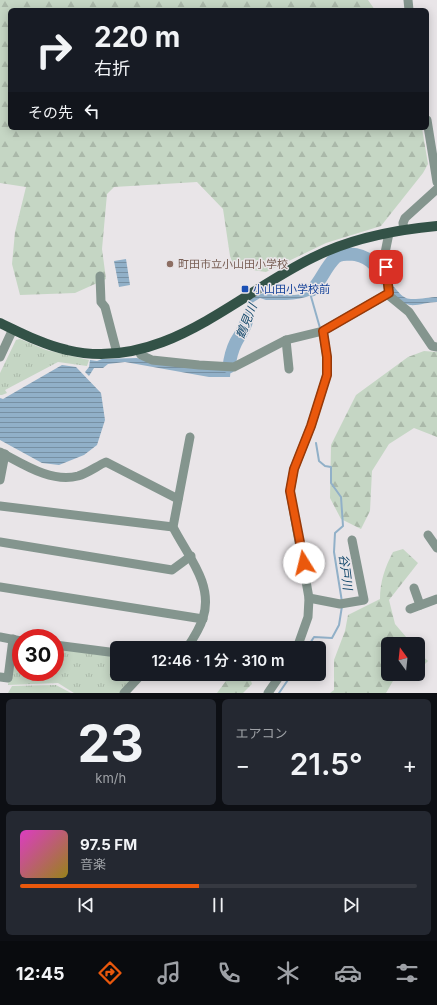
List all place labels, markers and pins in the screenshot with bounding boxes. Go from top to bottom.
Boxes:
pin [369,250,403,284]
place label: 町田市立小山田小学校 [178,257,288,271]
marker: 町田市立小山田小学校 [165,259,175,269]
place label: 小山田小学校前 [253,282,330,296]
marker: 小山田小学校前 [240,284,250,294]

